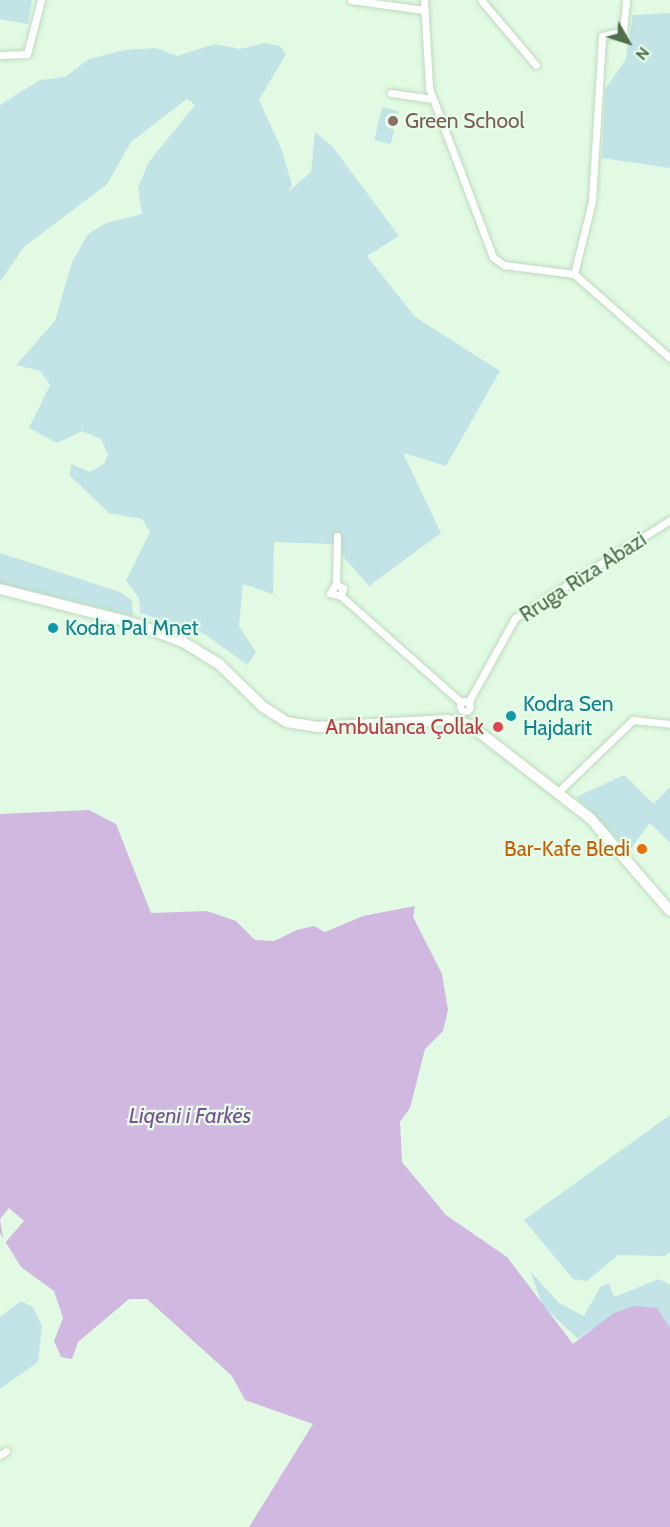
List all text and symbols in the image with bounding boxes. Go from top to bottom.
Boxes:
north arrow [598,12,658,72]
text: N [631,43,653,64]
place label: Green School [405,108,525,134]
marker: Green School [386,114,400,128]
street label: Rruga Riza Abazi [515,527,651,627]
place label: Kodra Pal Mnet [65,615,199,641]
marker: Kodra Pal Mnet [46,621,60,635]
place label: Kodra Sen Hajdarit [523,691,613,741]
marker: Kodra Sen Hajdarit [504,709,518,723]
place label: Ambulanca Çollak [325,714,484,740]
marker: Ambulanca Çollak [489,718,507,736]
place label: Bar-Kafe Bledi [504,836,630,862]
marker: Bar-Kafe Bledi [635,842,649,856]
water label: Liqeni i Farkës [129,1103,251,1129]

